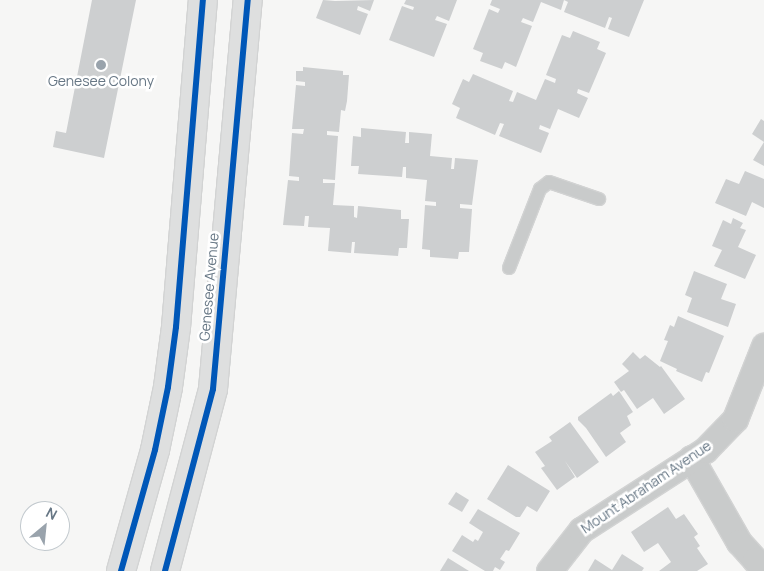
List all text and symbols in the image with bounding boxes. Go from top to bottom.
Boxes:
marker: Genesee Colony [95,59,107,71]
place label: Genesee Colony [48,73,154,89]
street label: Genesee Avenue [196,232,222,342]
street label: Mount Abraham Avenue [578,437,714,537]
north arrow [20,501,70,551]
text: N [43,502,61,524]

